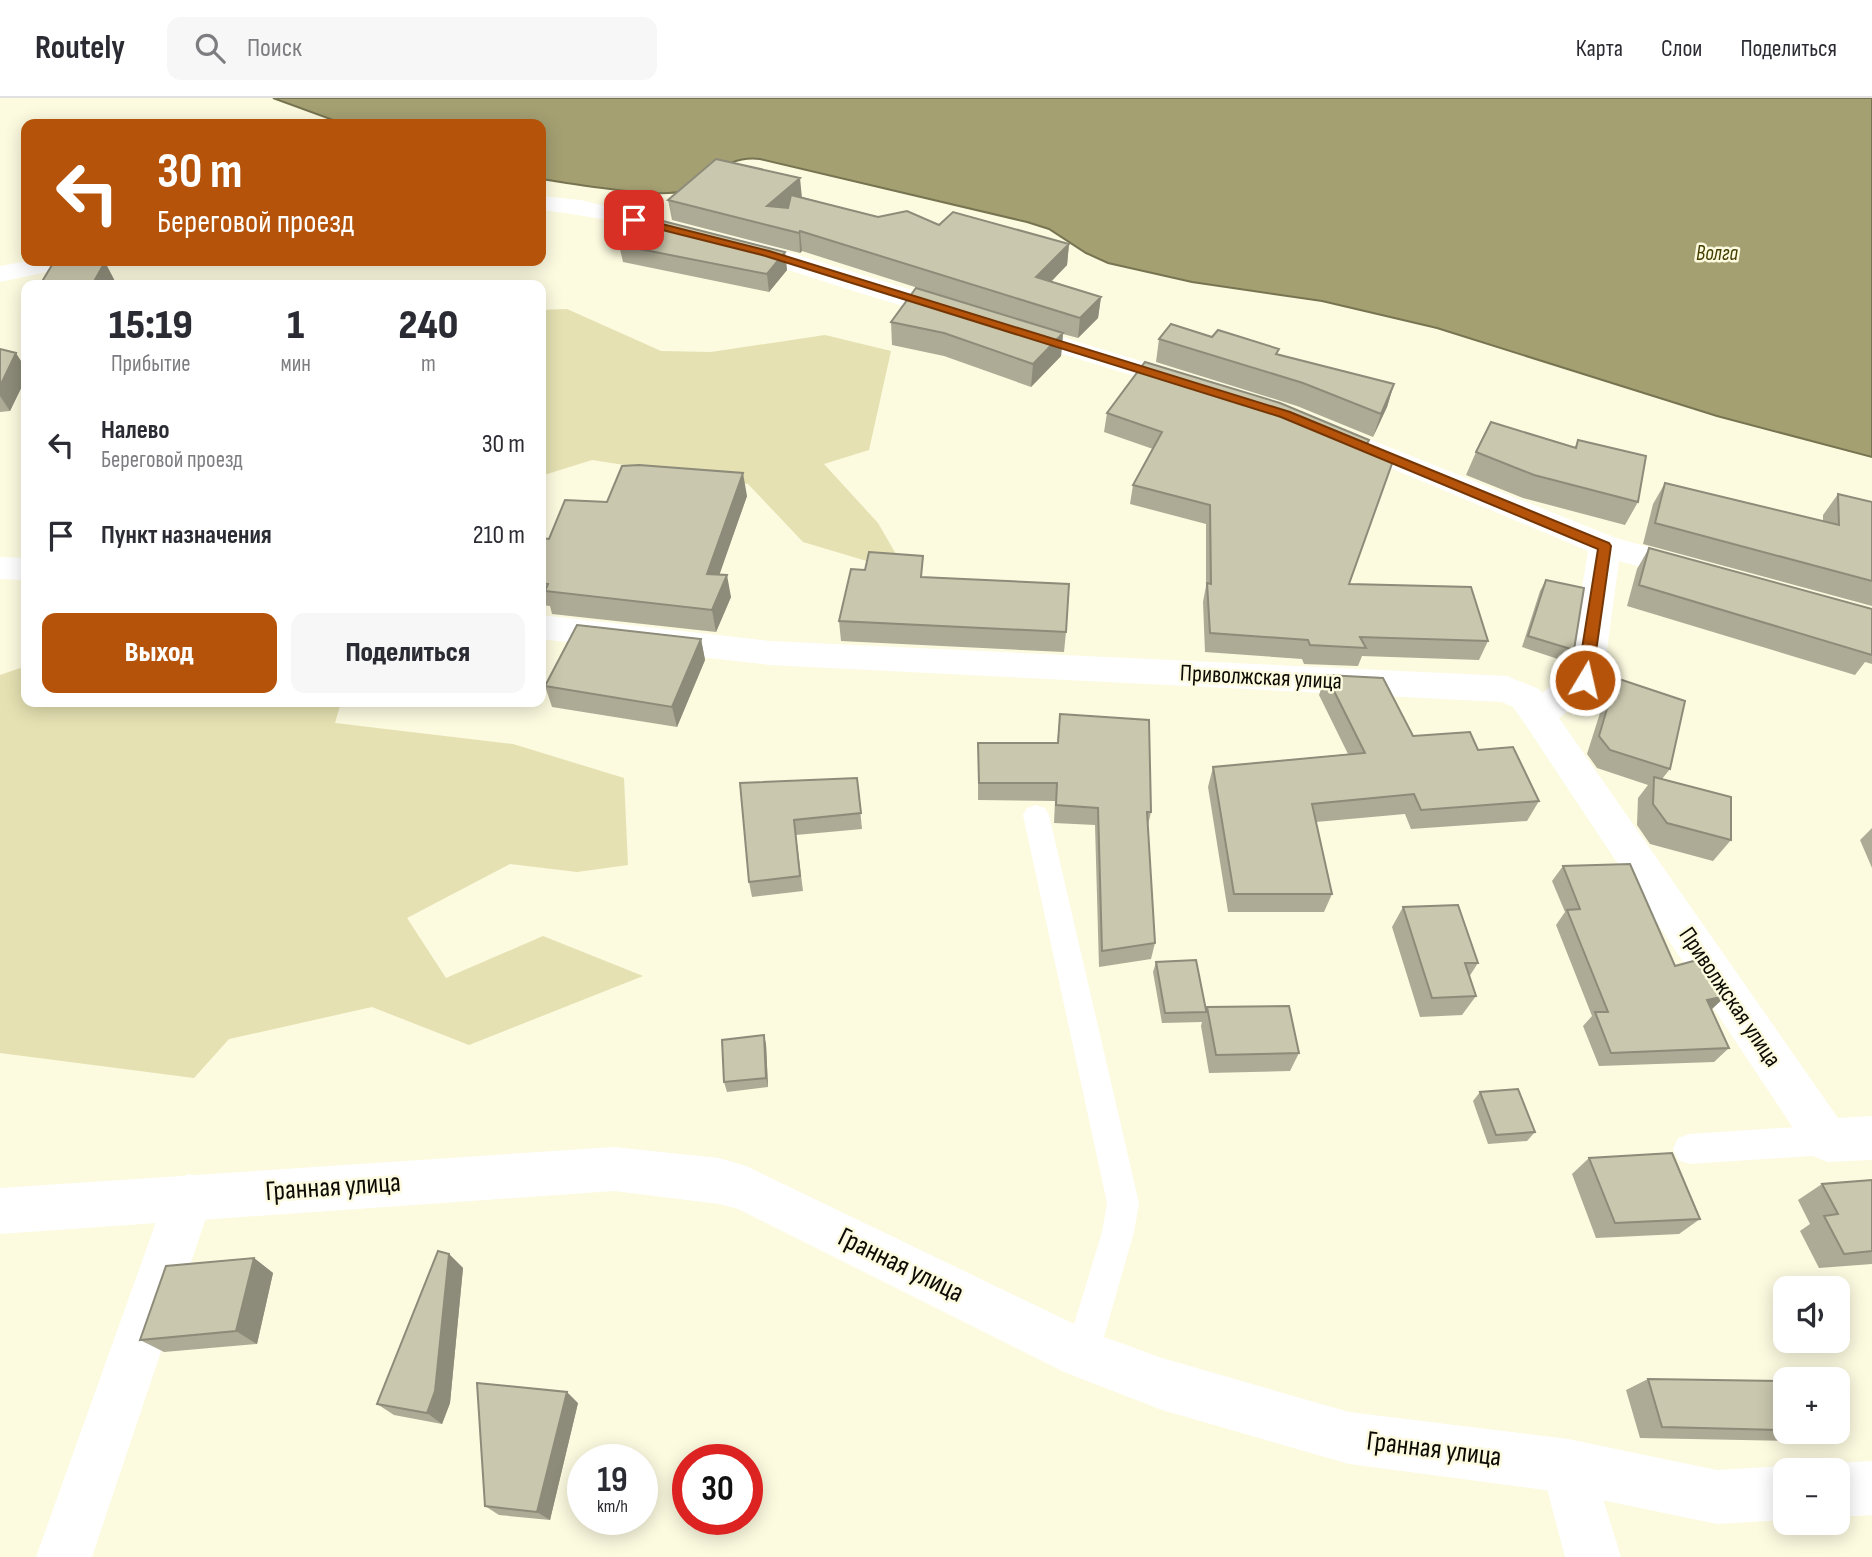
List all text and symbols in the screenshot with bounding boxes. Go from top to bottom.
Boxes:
search box [167,17,657,80]
text: Routely [35,28,125,68]
icon: search [191,29,229,67]
text: Поиск [247,33,302,64]
text: Карта [1576,34,1623,63]
text: Слои [1661,34,1702,63]
text: Поделиться [1740,34,1837,63]
text: 30 m [157,143,242,202]
icon: left [42,147,133,238]
pin [604,190,664,250]
icon: arrive [615,201,653,239]
text: Береговой проезд [157,203,354,242]
water label: Волга [1696,241,1738,266]
text: 15:19 [109,300,193,351]
text: 1 [287,300,304,351]
text: 240 [399,300,458,351]
text: Прибытие [111,350,191,378]
text: мин [280,350,311,378]
text: m [421,350,436,378]
text: Налево [101,415,170,446]
icon: left [42,426,80,464]
text: 30 m [482,429,525,460]
text: Береговой проезд [101,446,243,474]
icon: arrive [42,517,80,555]
text: Пункт назначения [101,520,272,551]
text: 210 m [473,520,525,551]
button: Выход [42,613,277,693]
button: Поделиться [291,613,525,693]
position arrow [1548,643,1622,717]
street label: Приволжская улица [1179,658,1343,696]
street label: Приволжская улица [1673,922,1787,1072]
street label: Гранная улица [264,1166,402,1208]
street label: Гранная улица [833,1220,969,1310]
map controls [1773,1276,1850,1535]
button: sound [1773,1276,1850,1353]
button: + [1773,1367,1850,1444]
street label: Гранная улица [1365,1424,1503,1474]
speed limit sign: 30 [672,1444,763,1535]
button: − [1773,1458,1850,1535]
text: 19 [597,1459,628,1502]
text: km/h [597,1496,628,1517]

